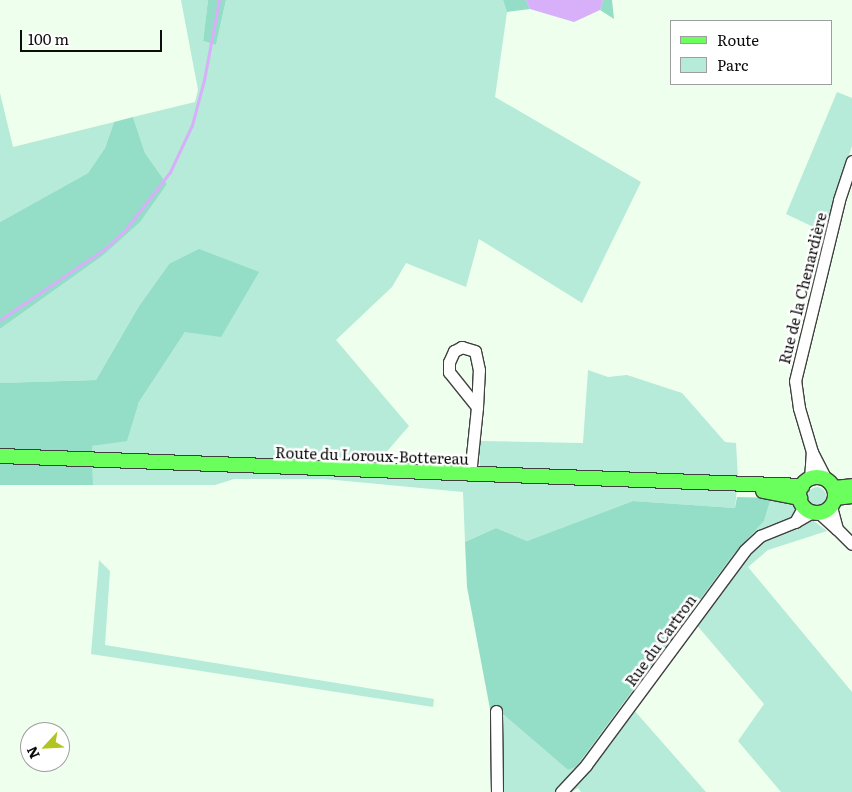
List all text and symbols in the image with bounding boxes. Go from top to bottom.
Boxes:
scale bar [22,20,165,52]
legend [670,20,832,85]
text: 100 m [28,27,69,50]
text: Route [717,28,759,51]
text: Parc [717,53,748,76]
street label: Rue de la Chenardière [774,210,830,366]
street label: Route du Loroux-Bottereau [275,443,469,467]
street label: Rue du Cartron [621,591,699,689]
north arrow [20,722,70,772]
text: N [21,743,44,762]

